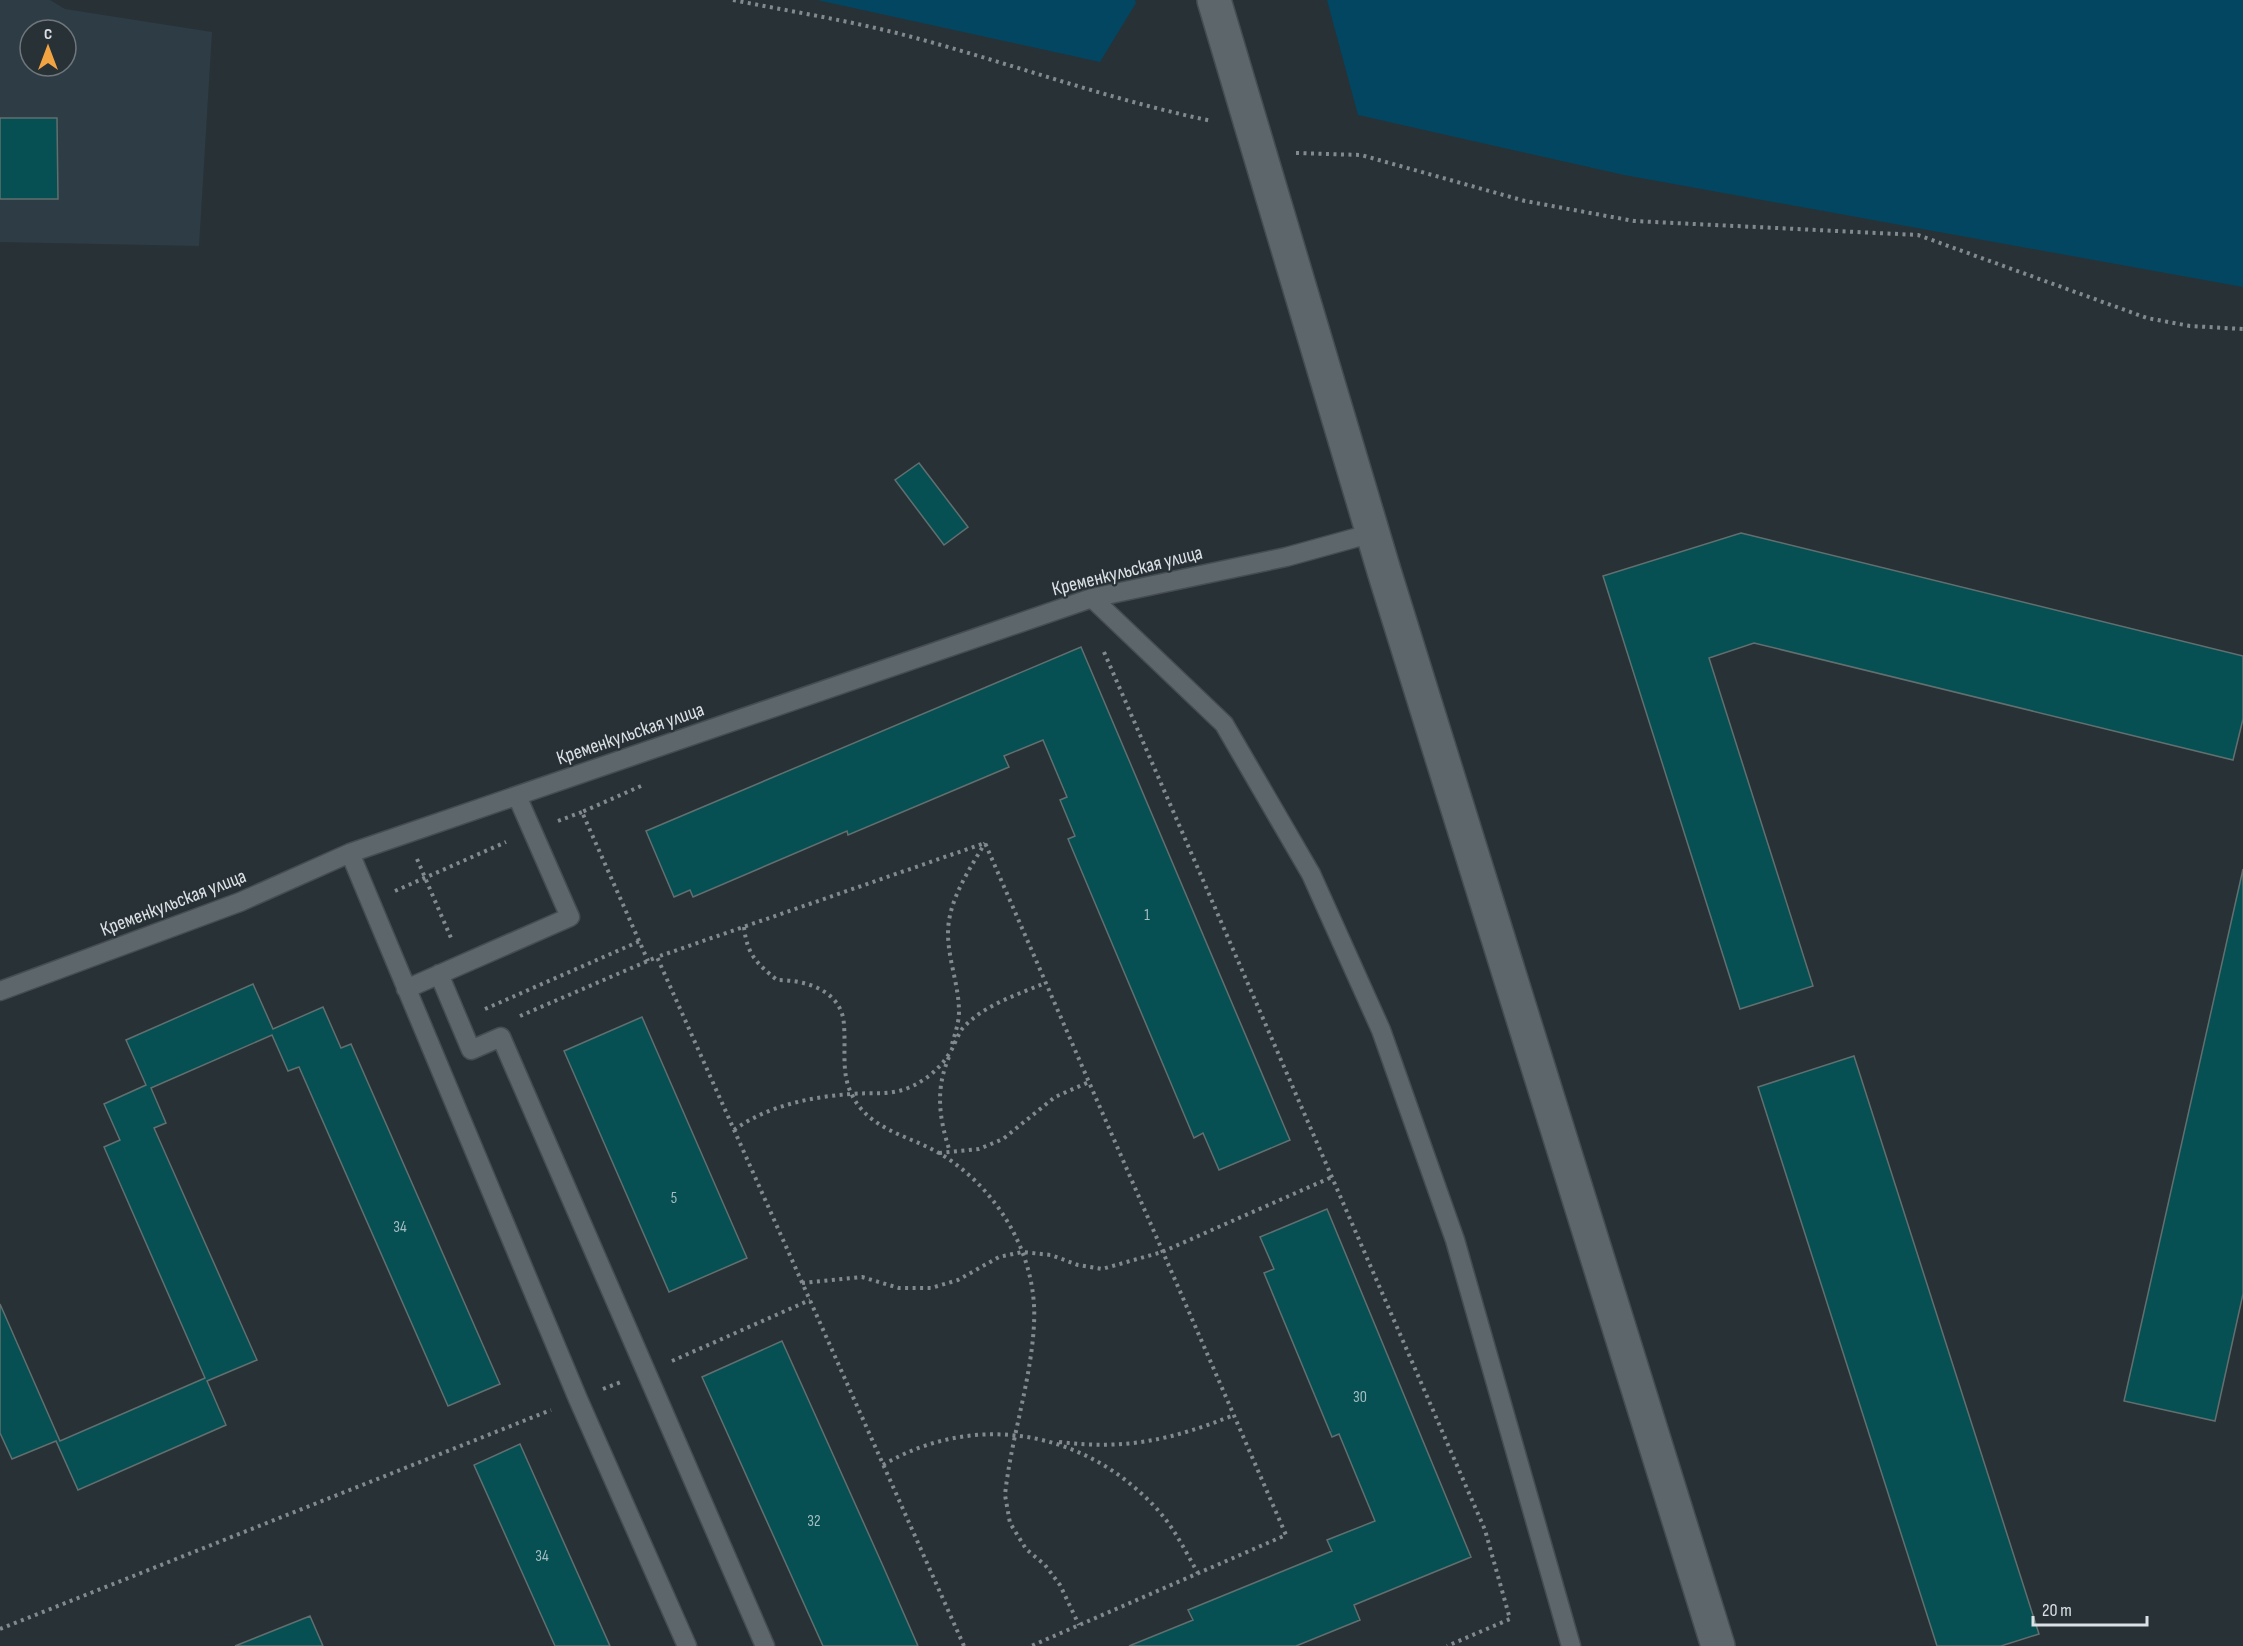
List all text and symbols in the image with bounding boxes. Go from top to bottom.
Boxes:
north arrow [18,18,78,78]
text: С [44,25,52,44]
street label: Кременкульская улица [1049,541,1205,601]
street label: Кременкульская улица [553,697,707,770]
street label: Кременкульская улица [97,864,250,942]
house number: 1 [1144,906,1150,925]
house number: 5 [671,1189,677,1208]
house number: 34 [393,1218,407,1237]
house number: 30 [1353,1388,1367,1407]
house number: 32 [807,1512,821,1531]
house number: 34 [535,1547,549,1566]
scale bar [2033,1589,2147,1627]
text: 20 m [2042,1600,2072,1621]

